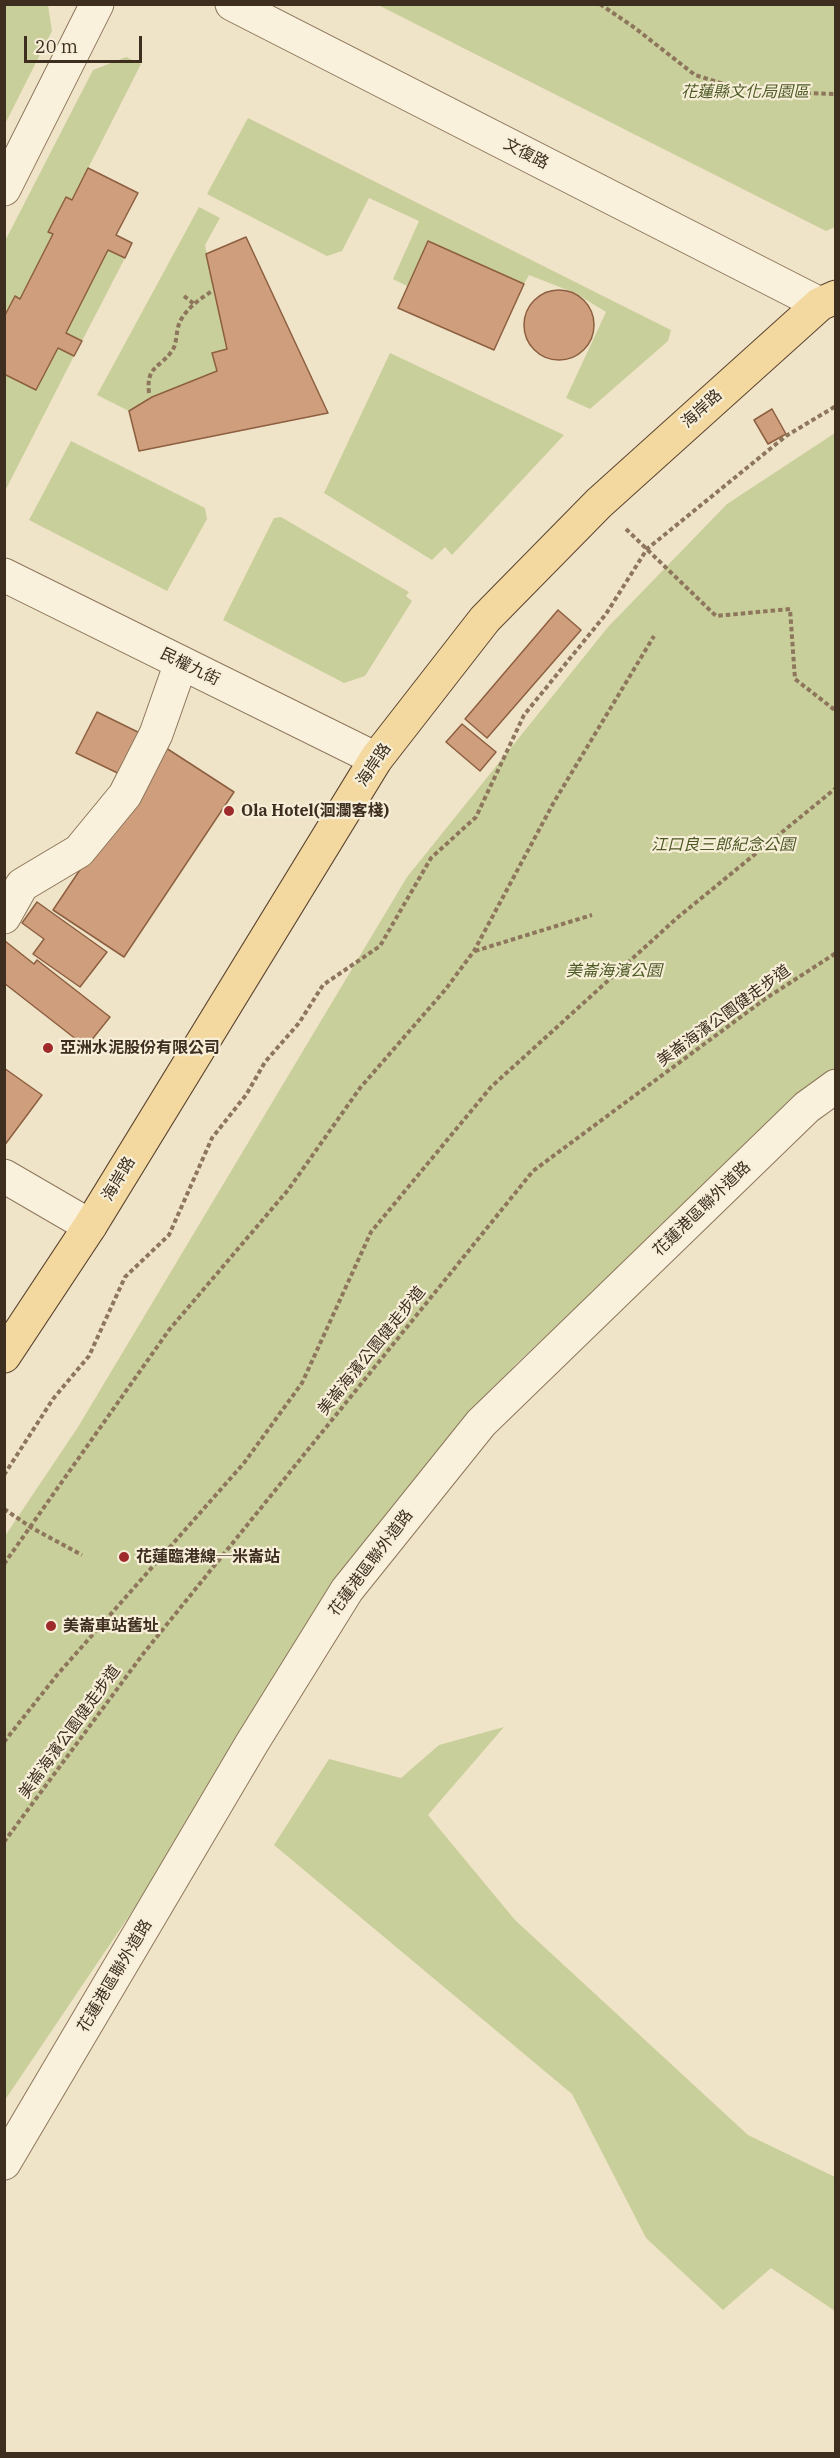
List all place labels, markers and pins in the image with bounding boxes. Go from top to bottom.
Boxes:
place label: Ola Hotel(洄瀾客棧) [241,801,389,821]
marker: Ola Hotel(洄瀾客棧) [222,804,236,818]
place label: 亞洲水泥股份有限公司 [60,1038,220,1058]
marker: 亞洲水泥股份有限公司 [41,1041,55,1055]
place label: 花蓮臨港線─米崙站 [136,1547,280,1567]
marker: 花蓮臨港線─米崙站 [117,1550,131,1564]
place label: 美崙車站舊址 [63,1616,159,1636]
marker: 美崙車站舊址 [44,1619,58,1633]

